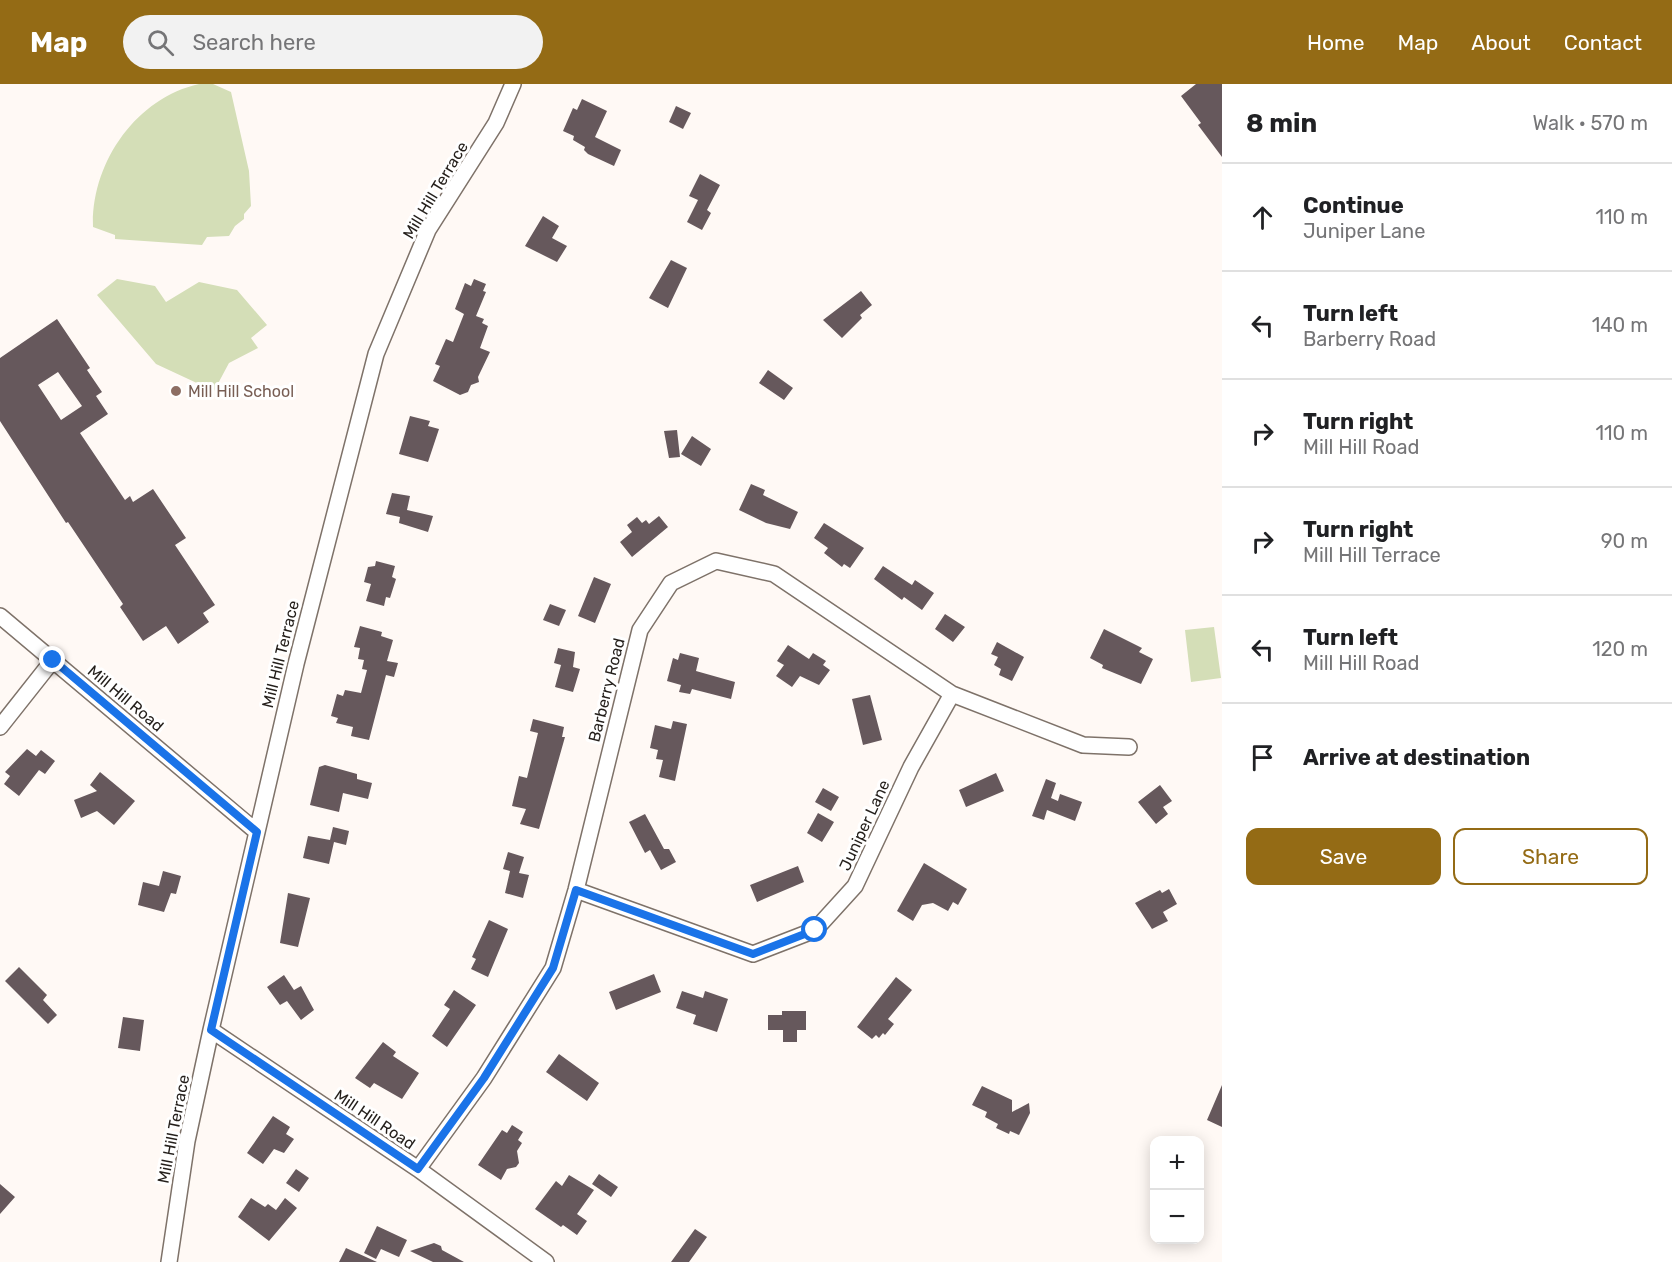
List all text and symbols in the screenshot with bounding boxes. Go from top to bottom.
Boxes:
search box [123,15,543,69]
text: Map [30,26,87,59]
icon: search [144,26,177,59]
text: Search here [192,29,316,56]
text: Home [1307,30,1364,55]
text: Map [1397,30,1438,55]
text: About [1471,30,1531,55]
text: Contact [1564,30,1642,55]
text: 8 min [1246,108,1317,139]
text: Walk · 570 m [1532,111,1648,135]
street label: Mill Hill Terrace [399,138,472,242]
text: Continue [1303,192,1404,219]
icon: ahead [1246,201,1279,234]
text: 110 m [1596,205,1648,229]
text: Juniper Lane [1303,219,1425,243]
text: Turn left [1303,300,1398,327]
icon: left [1246,309,1279,342]
text: 140 m [1592,313,1648,337]
text: Barberry Road [1303,327,1436,351]
place label: Mill Hill School [188,382,294,401]
marker: Mill Hill School [169,384,183,398]
text: Turn right [1303,408,1413,435]
icon: right [1246,417,1279,450]
text: 110 m [1596,421,1648,445]
text: Mill Hill Road [1303,435,1419,459]
text: Turn right [1303,516,1413,543]
icon: right [1246,525,1279,558]
text: 90 m [1601,529,1648,553]
text: Mill Hill Terrace [1303,543,1441,567]
street label: Mill Hill Terrace [258,598,303,710]
text: Turn left [1303,624,1398,651]
icon: left [1246,633,1279,666]
street label: Barberry Road [584,636,629,744]
text: 120 m [1592,637,1648,661]
route end [39,646,65,672]
text: Mill Hill Road [1303,651,1419,675]
street label: Mill Hill Road [84,661,167,736]
icon: arrive [1246,741,1279,774]
text: Arrive at destination [1303,744,1530,771]
street label: Juniper Lane [835,777,894,874]
button: Save [1246,828,1441,885]
button: Share [1453,828,1648,885]
route start [801,916,827,942]
street label: Mill Hill Terrace [154,1073,193,1185]
street label: Mill Hill Road [331,1085,419,1153]
map controls [1150,1136,1204,1244]
button: + [1150,1136,1204,1190]
button: − [1150,1190,1204,1244]

